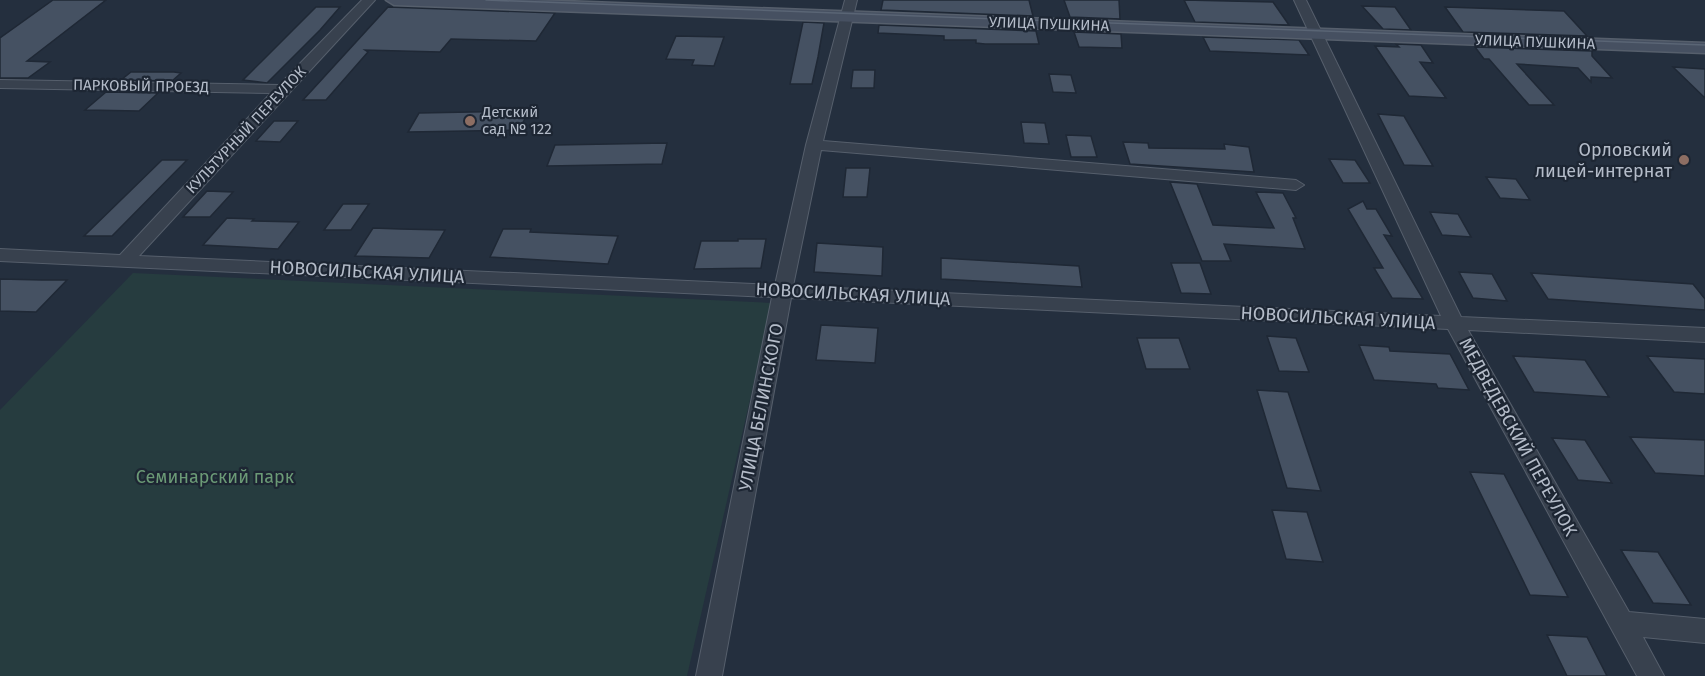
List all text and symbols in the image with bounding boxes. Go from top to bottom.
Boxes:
street label: УЛИЦА ПУШКИНА [989,13,1110,35]
street label: УЛИЦА ПУШКИНА [1475,31,1596,53]
street label: КУЛЬТУРНЫЙ ПЕРЕУЛОК [182,63,310,197]
street label: ПАРКОВЫЙ ПРОЕЗД [73,76,209,96]
place label: Детский сад № 122 [481,103,552,138]
marker: Детский сад № 122 [463,114,477,128]
place label: Орловский лицей-интернат [1535,139,1673,182]
marker: Орловский лицей-интернат [1677,153,1691,167]
street label: НОВОСИЛЬСКАЯ УЛИЦА [269,256,466,288]
street label: НОВОСИЛЬСКАЯ УЛИЦА [755,278,952,310]
street label: НОВОСИЛЬСКАЯ УЛИЦА [1240,302,1437,334]
street label: УЛИЦА БЕЛИНСКОГО [734,321,788,493]
street label: МЕДВЕДЕВСКИЙ ПЕРЕУЛОК [1454,334,1582,540]
park label: Семинарский парк [136,466,295,488]

